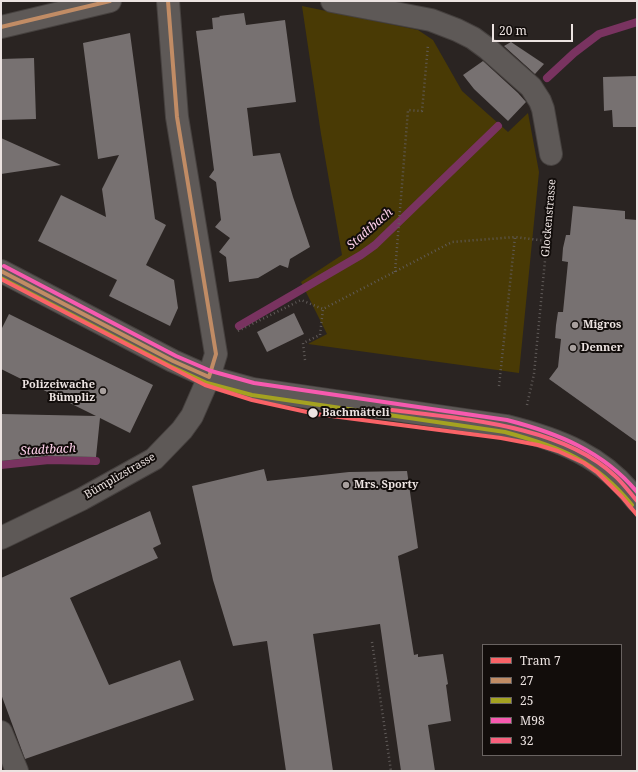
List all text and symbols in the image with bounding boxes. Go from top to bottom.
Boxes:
scale bar [494,16,575,42]
text: 20 m [499,22,527,39]
street label: Glockenstrasse [539,179,559,257]
water label: Stadtbach [344,205,396,253]
place label: Migros [583,318,621,332]
marker: Migros [570,320,580,330]
place label: Denner [581,341,622,355]
marker: Denner [568,343,578,353]
place label: Polizeiwache Bümpliz [22,378,95,404]
marker: Polizeiwache Bümpliz [98,386,108,396]
marker: Bachmätteli [306,406,320,420]
place label: Bachmätteli [322,406,390,420]
water label: Stadtbach [20,441,76,459]
street label: Bümplizstrasse [82,450,158,502]
place label: Mrs. Sporty [354,478,418,492]
marker: Mrs. Sporty [341,480,351,490]
legend [482,644,622,756]
text: Tram 7 [520,652,561,669]
text: 27 [520,672,533,689]
text: 25 [520,692,533,709]
text: M98 [520,712,545,729]
text: 32 [520,732,533,749]

